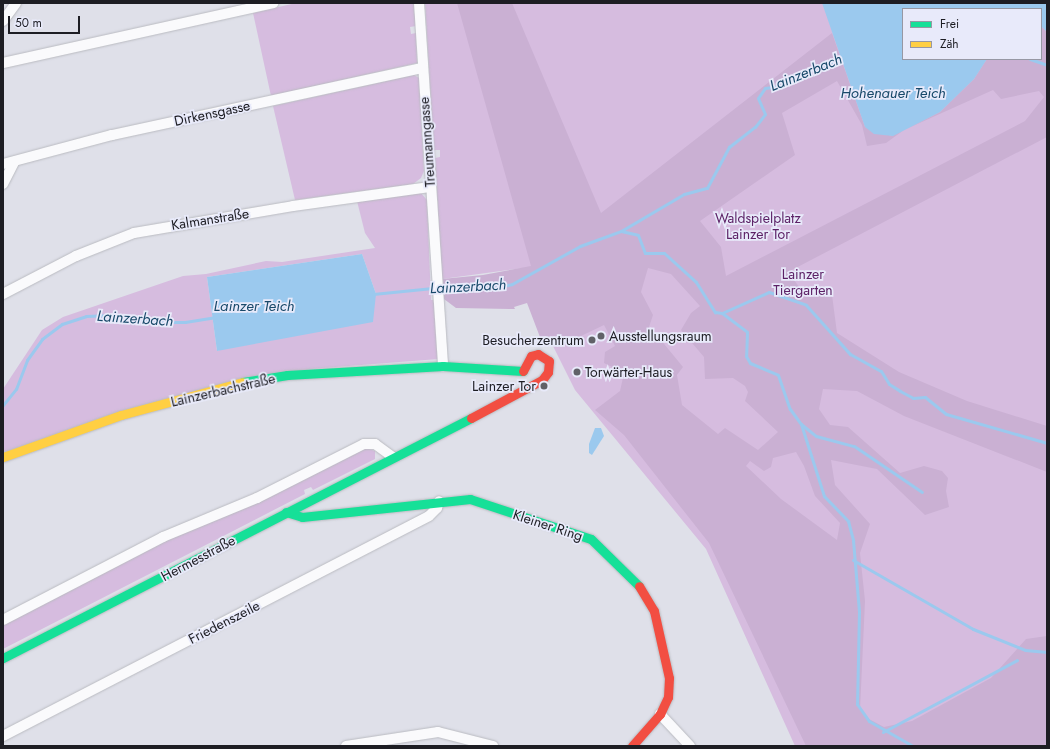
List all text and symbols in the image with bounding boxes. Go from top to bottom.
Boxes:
scale bar [10,8,82,34]
legend [902,8,1042,60]
text: 50 m [15,14,42,32]
text: Frei [940,15,959,33]
text: Zäh [940,35,959,53]
water label: Lainzerbach [767,50,845,96]
water label: Hohenauer Teich [840,85,946,103]
street label: Treumanngasse [415,96,439,188]
street label: Dirkensgasse [172,97,252,129]
street label: Kalmanstraße [170,205,250,233]
park label: Waldspielplatz Lainzer Tor [715,210,801,242]
park label: Lainzer Tiergarten [773,266,833,298]
water label: Lainzerbach [429,276,507,298]
water label: Lainzer Teich [214,298,294,316]
water label: Lainzerbach [96,307,174,331]
place label: Ausstellungsraum [609,328,712,344]
marker: Ausstellungsraum [596,331,606,341]
place label: Besucherzentrum [482,332,584,348]
marker: Besucherzentrum [587,335,597,345]
place label: Torwärter-Haus [585,364,672,380]
marker: Torwärter-Haus [572,367,582,377]
street label: Lainzerbachstraße [169,370,277,410]
place label: Lainzer Tor [472,378,536,394]
marker: Lainzer Tor [539,381,549,391]
street label: Kleiner Ring [511,506,585,544]
street label: Hermesstraße [158,531,238,585]
street label: Friedenszeile [185,597,263,647]

